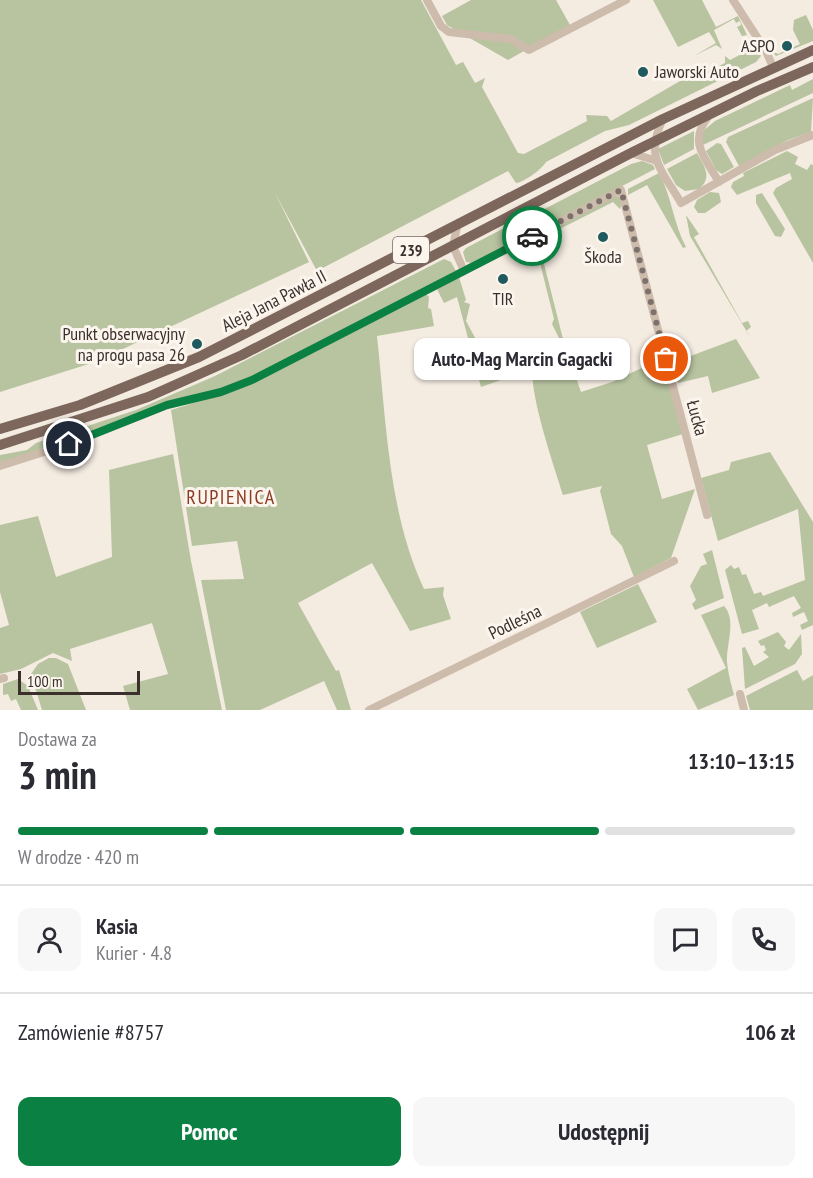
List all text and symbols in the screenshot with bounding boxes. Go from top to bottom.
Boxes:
place label: ASPO [741,34,775,57]
marker: ASPO [780,39,794,53]
place label: Jaworski Auto [654,60,739,83]
marker: Jaworski Auto [636,65,650,79]
courier [502,206,562,266]
icon: car [516,220,549,253]
marker: Škoda [596,230,610,244]
road number: 239 [393,237,429,263]
place label: Škoda [584,245,622,268]
street label: Aleja Jana Pawła II [218,264,330,337]
marker: TIR [496,272,510,286]
place label: TIR [493,287,514,310]
place label: Punkt obserwacyjny na progu pasa 26 [63,322,185,366]
pin [640,333,691,384]
marker: Punkt obserwacyjny na progu pasa 26 [190,337,204,351]
callout: Auto-Mag Marcin Gagacki [414,338,630,380]
icon: bag [649,342,682,375]
text: Auto-Mag Marcin Gagacki [431,346,613,372]
street label: Łucka [682,398,713,438]
pin [43,418,94,469]
icon: home [52,427,85,460]
district label: RUPIENICA [186,484,276,510]
street label: Podleśna [485,599,545,644]
scale bar [18,668,140,696]
text: 100 m [27,671,62,691]
text: Dostawa za [18,726,97,752]
text: 13:10–13:15 [688,747,795,775]
text: 3 min [18,749,97,800]
text: W drodze · 420 m [18,844,139,870]
button: person [18,908,81,971]
button: chat [654,908,717,971]
button: phone [732,908,795,971]
text: Kasia [96,912,138,940]
text: Kurier · 4.8 [96,940,172,966]
text: Zamówienie #8757 [18,1018,164,1046]
text: 106 zł [745,1018,795,1046]
button: Pomoc [18,1097,401,1166]
button: Udostępnij [413,1097,795,1166]

